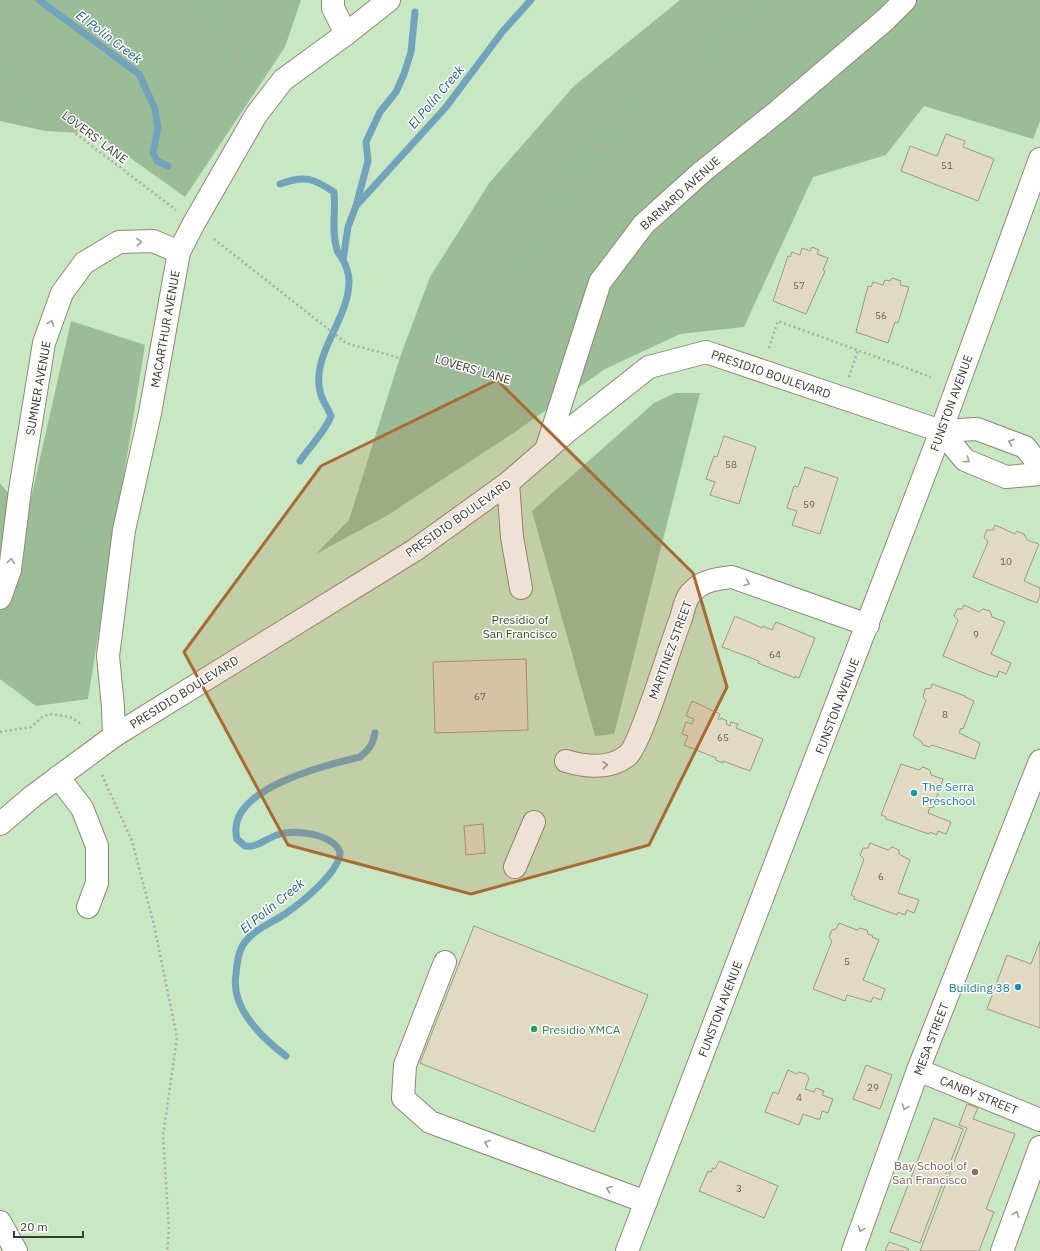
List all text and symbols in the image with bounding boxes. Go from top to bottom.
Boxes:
water label: El Polín Creek [73,7,146,67]
water label: El Polín Creek [404,61,468,132]
street label: LOVERS' LANE [59,108,131,166]
street label: BARNARD AVENUE [637,153,723,233]
house number: 51 [941,159,953,172]
one-way arrow [136,238,142,246]
street label: MACARTHUR AVENUE [147,269,183,389]
house number: 57 [793,279,805,292]
house number: 56 [875,309,887,322]
one-way arrow [46,319,55,326]
street label: SUMNER AVENUE [22,339,54,437]
street label: PRESIDIO BOULEVARD [709,346,833,402]
street label: LOVERS' LANE [433,351,513,387]
street label: FUNSTON AVENUE [927,353,975,453]
one-way arrow [1008,438,1015,446]
one-way arrow [963,455,970,462]
house number: 58 [725,458,737,471]
street label: PRESIDIO BOULEVARD [402,476,514,560]
house number: 59 [803,498,815,511]
house number: 10 [1000,555,1012,568]
one-way arrow [6,558,15,564]
one-way arrow [744,578,751,586]
street label: MARTINEZ STREET [645,598,695,701]
park label: Presidio of San Francisco [483,612,558,641]
house number: 9 [973,628,979,641]
house number: 64 [769,648,781,661]
street label: PRESIDIO BOULEVARD [127,652,241,732]
street label: FUNSTON AVENUE [812,656,862,756]
house number: 67 [474,690,486,703]
house number: 8 [942,708,948,721]
house number: 65 [717,731,729,744]
one-way arrow [601,760,608,769]
place label: The Serra Preschool [922,779,976,808]
marker: The Serra Preschool [909,788,919,798]
house number: 6 [878,870,884,883]
water label: El Polín Creek [236,875,308,937]
house number: 5 [844,955,850,968]
street label: FUNSTON AVENUE [695,959,745,1059]
place label: Building 38 [949,980,1010,995]
marker: Building 38 [1013,982,1023,992]
street label: MESA STREET [910,1000,952,1077]
place label: Presidio YMCA [542,1022,621,1037]
marker: Presidio YMCA [529,1024,539,1034]
street label: CANBY STREET [938,1072,1021,1118]
house number: 29 [867,1081,879,1094]
house number: 4 [796,1091,802,1104]
one-way arrow [901,1104,910,1111]
one-way arrow [484,1140,491,1148]
place label: Bay School of San Francisco [892,1158,967,1187]
marker: Bay School of San Francisco [970,1167,980,1177]
house number: 3 [736,1182,742,1195]
one-way arrow [606,1185,613,1193]
one-way arrow [1011,1211,1019,1218]
scale bar [14,1213,83,1239]
text: 20 m [20,1219,48,1234]
one-way arrow [857,1226,866,1233]

